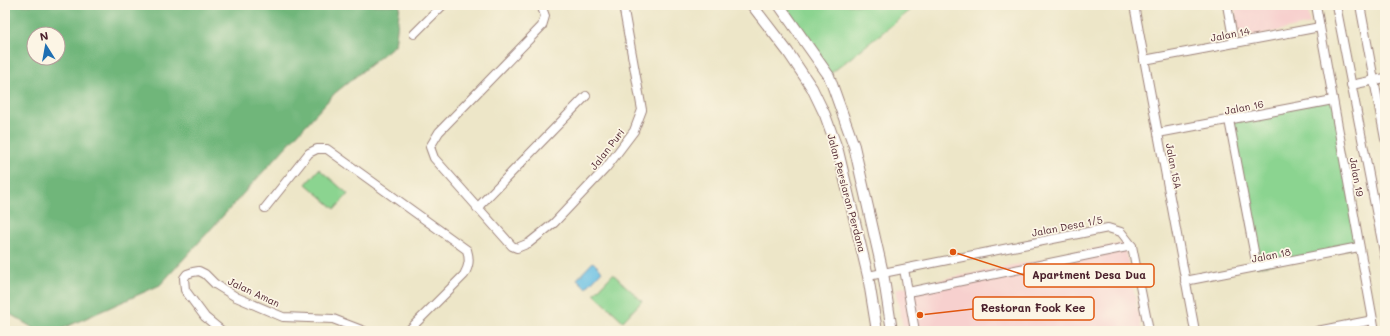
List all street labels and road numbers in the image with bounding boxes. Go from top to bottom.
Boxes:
street label: Jalan 14 [1209,23,1251,45]
street label: Jalan 16 [1223,96,1265,118]
street label: Jalan Puri [586,125,628,173]
street label: Jalan Persiaran Perdana [824,132,870,254]
street label: Jalan 15A [1163,142,1185,190]
street label: Jalan 19 [1347,156,1367,198]
street label: Jalan Desa 1/5 [1030,212,1104,240]
street label: Jalan 18 [1250,244,1292,266]
street label: Jalan Aman [226,274,282,310]

